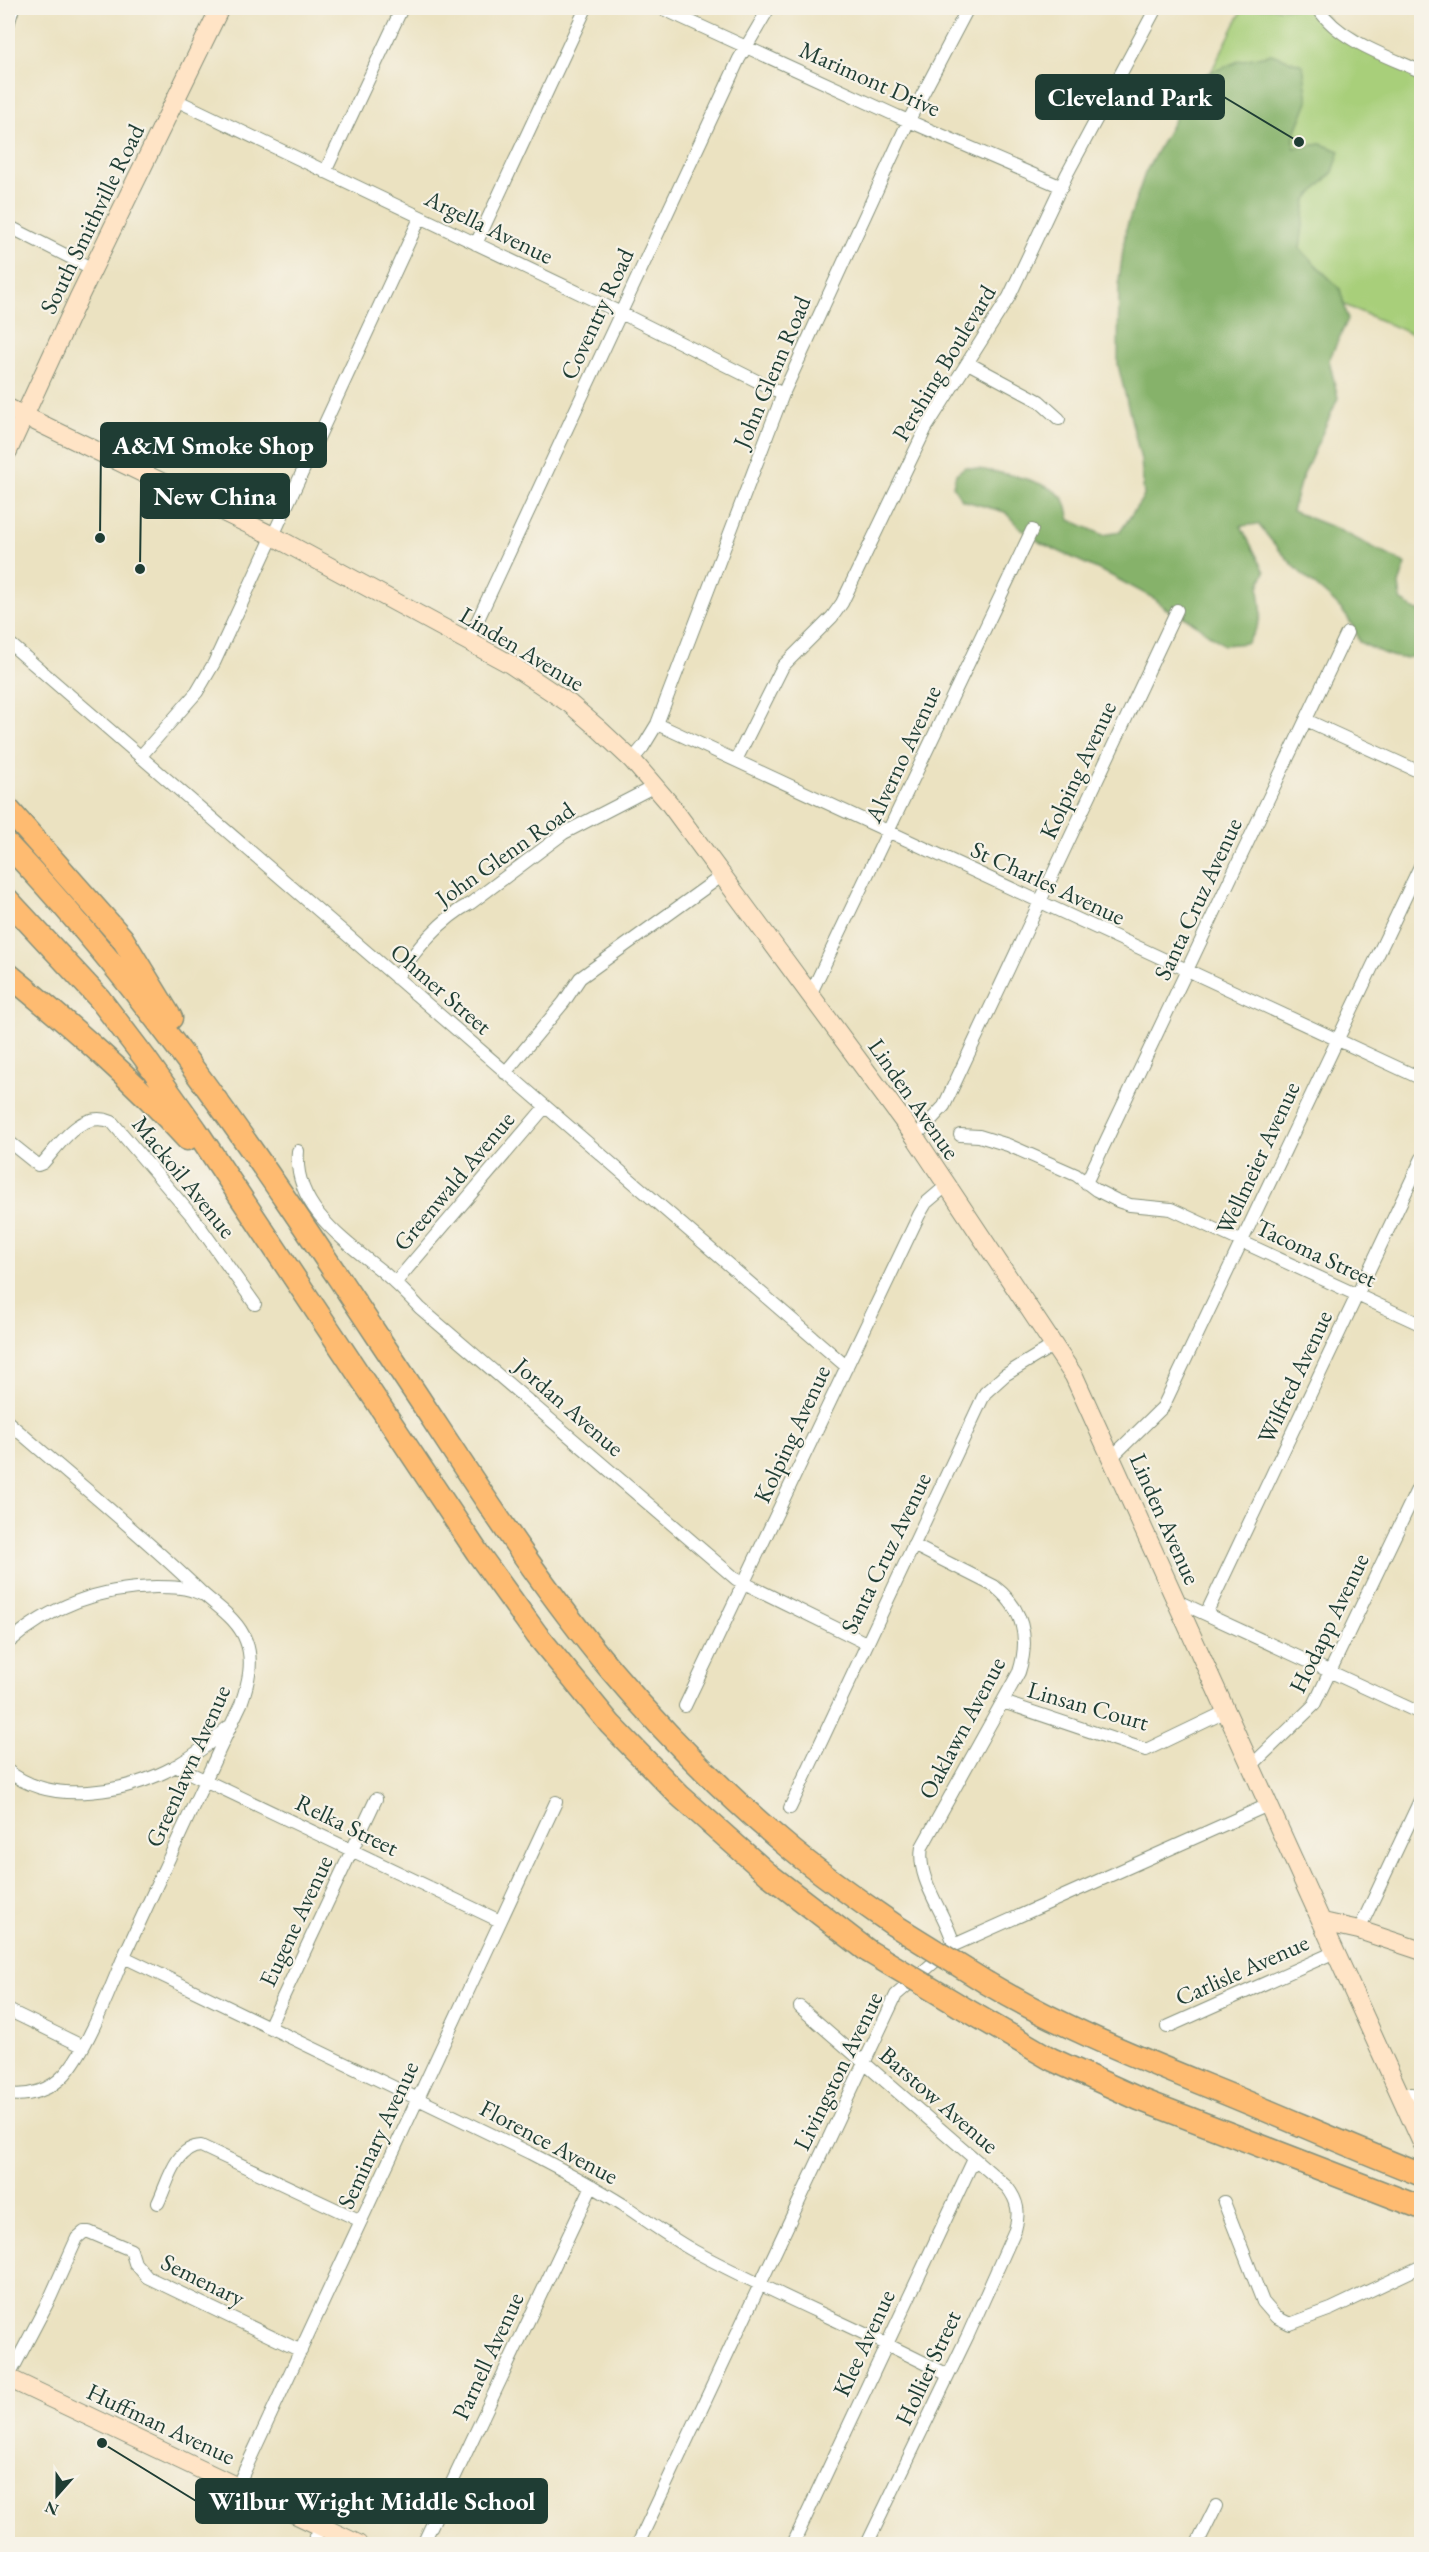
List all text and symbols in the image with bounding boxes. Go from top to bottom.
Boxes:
street label: Marimont Drive [795,34,946,124]
callout: Cleveland Park [1036,75,1224,119]
text: Cleveland Park [1048,80,1213,114]
street label: South Smithville Road [32,118,151,319]
street label: Argella Avenue [419,182,559,271]
street label: Coventry Road [553,242,641,385]
street label: Pershing Boulevard [885,278,1003,447]
street label: John Glenn Road [725,290,818,455]
callout: A&M Smoke Shop [101,423,326,467]
text: A&M Smoke Shop [111,428,314,462]
callout: New China [141,474,289,518]
text: New China [153,479,277,513]
street label: Linden Avenue [454,599,590,698]
street label: Alverno Avenue [857,680,948,828]
street label: Kolping Avenue [1032,696,1123,844]
street label: John Glenn Road [428,794,581,914]
street label: Santa Cruz Avenue [1146,813,1249,985]
street label: St Charles Avenue [966,833,1130,932]
street label: Ohmer Street [384,936,499,1041]
street label: Linden Avenue [861,1032,967,1165]
street label: Wellmeier Avenue [1209,1076,1307,1239]
street label: Greenwald Avenue [386,1104,521,1257]
street label: Mackoil Avenue [125,1109,243,1244]
street label: Tacoma Street [1251,1211,1382,1294]
street label: Wilfred Avenue [1250,1305,1339,1448]
street label: Jordan Avenue [506,1349,631,1463]
street label: Kolping Avenue [746,1360,837,1508]
street label: Linden Avenue [1123,1448,1208,1589]
street label: Santa Cruz Avenue [833,1467,938,1639]
street label: Hodapp Avenue [1281,1548,1376,1698]
street label: Oaklawn Avenue [911,1651,1012,1804]
street label: Linsan Court [1024,1673,1153,1738]
street label: Greenlawn Avenue [138,1680,237,1852]
street label: Relka Street [291,1786,404,1863]
street label: Eugene Avenue [252,1850,340,1992]
street label: Carlisle Avenue [1170,1926,1313,2013]
street label: Livingston Avenue [786,1986,889,2155]
street label: Barstow Avenue [873,2039,1006,2160]
street label: Seminary Avenue [330,2056,425,2214]
street label: Florence Avenue [475,2092,624,2191]
street label: Semenary [156,2246,251,2313]
street label: Klee Avenue [825,2284,902,2401]
street label: Parnell Avenue [445,2287,531,2424]
street label: Hollier Street [887,2305,968,2430]
street label: Huffman Avenue [82,2376,240,2472]
north arrow [27,2465,87,2525]
callout: Wilbur Wright Middle School [196,2479,547,2523]
text: Wilbur Wright Middle School [208,2484,536,2518]
text: N [42,2496,62,2521]

